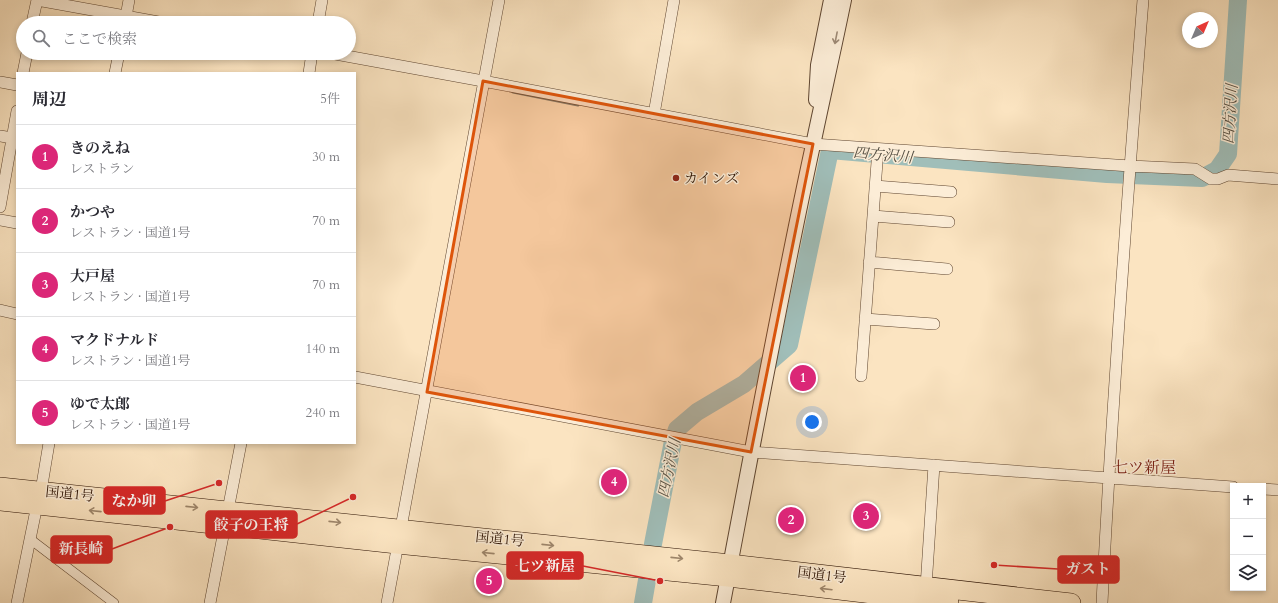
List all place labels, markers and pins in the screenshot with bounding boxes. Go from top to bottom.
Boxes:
place label: カインズ [684,169,739,188]
marker: カインズ [671,173,681,183]
pin: 1 [790,363,816,393]
pin: 4 [601,467,627,497]
callout: なか卯 [104,487,165,514]
pin: 3 [853,501,879,531]
pin: 2 [778,505,804,535]
callout: 餃子の王将 [206,511,297,538]
callout: 新長崎 [51,536,112,563]
callout: 七ツ新屋 [507,552,583,579]
callout: ガスト [1058,556,1119,583]
pin: 5 [476,566,502,596]

